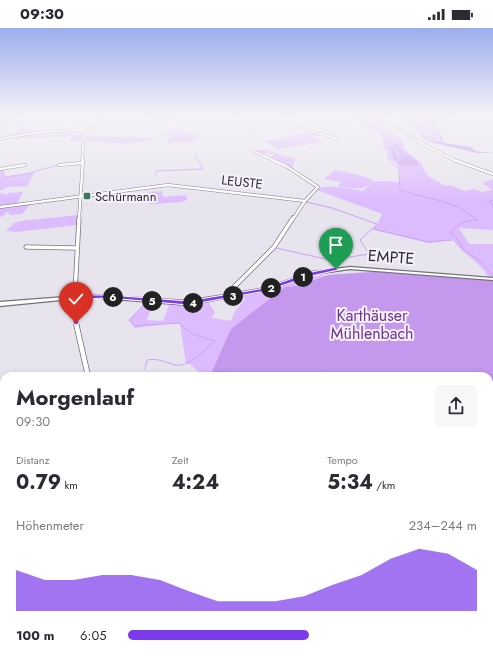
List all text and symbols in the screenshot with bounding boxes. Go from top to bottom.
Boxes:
text: 09:30 [20,3,64,25]
street label: LEUSTE [220,170,264,194]
place label: Schürmann [95,187,157,206]
marker: Schürmann [82,191,92,201]
pin [319,228,353,269]
icon: arrive [325,234,347,256]
street label: EMPTE [367,244,415,270]
pin: 1 [293,267,313,287]
text: 1 [300,269,306,285]
pin: 2 [261,278,281,298]
text: 2 [267,280,275,296]
pin [59,282,93,323]
pin: 3 [223,286,243,306]
pin: 6 [103,287,123,307]
icon: check [65,288,87,310]
text: 3 [230,288,236,304]
text: 6 [109,289,117,305]
pin: 5 [142,291,162,311]
text: 5 [148,293,156,309]
pin: 4 [183,293,203,313]
text: 4 [189,295,197,311]
park label: Karthäuser Mühlenbach [331,304,413,345]
text: Morgenlauf [16,381,134,413]
button: share [435,385,477,427]
text: 09:30 [16,412,50,431]
text: Distanz [16,452,50,468]
text: Zeit [172,452,189,468]
text: Tempo [327,452,358,468]
text: 0.79 [16,468,61,497]
text: 4:24 [172,468,219,497]
text: 5:34 [327,468,373,497]
text: km [61,477,78,493]
text: /km [373,477,395,493]
text: Höhenmeter [16,516,84,535]
text: 234–244 m [409,516,477,535]
text: 100 m [16,626,54,645]
text: 6:05 [80,626,107,645]

